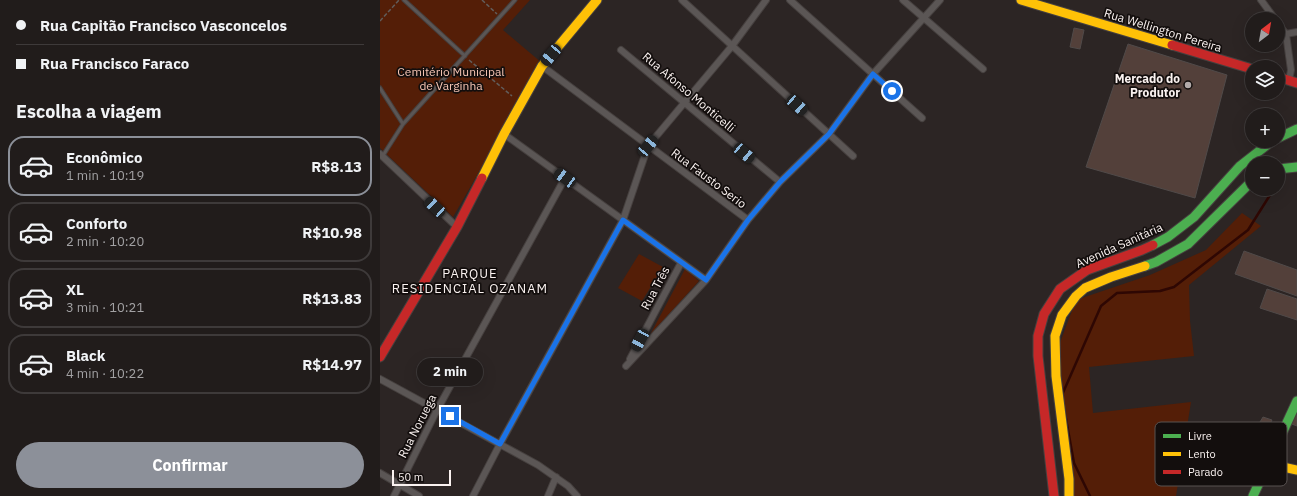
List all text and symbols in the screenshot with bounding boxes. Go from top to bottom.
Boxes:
street label: Rua Wellington Pereira [1102,5,1224,55]
north arrow [1245,12,1285,52]
map controls [1245,12,1285,196]
text: Rua Capitão Francisco Vasconcelos [40,16,287,35]
car [539,42,563,68]
street label: Rua Afonso Monticelli [639,49,739,135]
text: Rua Francisco Faraco [40,54,189,73]
button: layers [1245,60,1285,100]
park label: Cemitério Municipal de Varginha [397,64,505,93]
place label: Mercado do Produtor [1115,71,1180,100]
marker: Mercado do Produtor [1183,80,1193,90]
route start [883,82,901,100]
car [784,93,810,117]
text: Escolha a viagem [16,100,162,123]
button: + [1245,108,1285,148]
car [636,133,660,159]
car [731,141,757,165]
street label: Rua Fausto Serio [668,145,750,211]
icon: car [18,148,54,184]
text: Econômico [66,148,142,167]
button: − [1245,156,1285,196]
text: R$8.13 [311,157,362,176]
car [552,166,578,190]
text: 1 min · 10:19 [66,167,144,184]
car [422,194,448,220]
icon: car [18,214,54,250]
text: Conforto [66,214,127,233]
street label: Avenida Sanitária [1073,219,1165,271]
text: R$10.98 [302,223,362,242]
text: 2 min · 10:20 [66,233,144,250]
street label: Rua Três [637,264,673,312]
district label: PARQUE RESIDENCIAL OZANAM [392,265,548,297]
icon: car [18,280,54,316]
text: XL [66,280,84,299]
text: R$13.83 [302,289,362,308]
text: 3 min · 10:21 [66,299,144,316]
car [629,327,651,353]
icon: car [18,346,54,382]
text: Black [66,346,106,365]
text: R$14.97 [302,355,362,374]
callout: 2 min [417,358,483,386]
text: 2 min [433,363,467,380]
text: 4 min · 10:22 [66,365,144,382]
street label: Rua Noruega [395,391,440,460]
route end [441,407,459,425]
legend [1155,422,1287,486]
text: Livre [1188,429,1212,443]
button: Confirmar [16,442,364,488]
text: Lento [1188,447,1216,461]
text: Parado [1188,465,1223,479]
scale bar [392,468,451,487]
text: 50 m [398,470,423,484]

